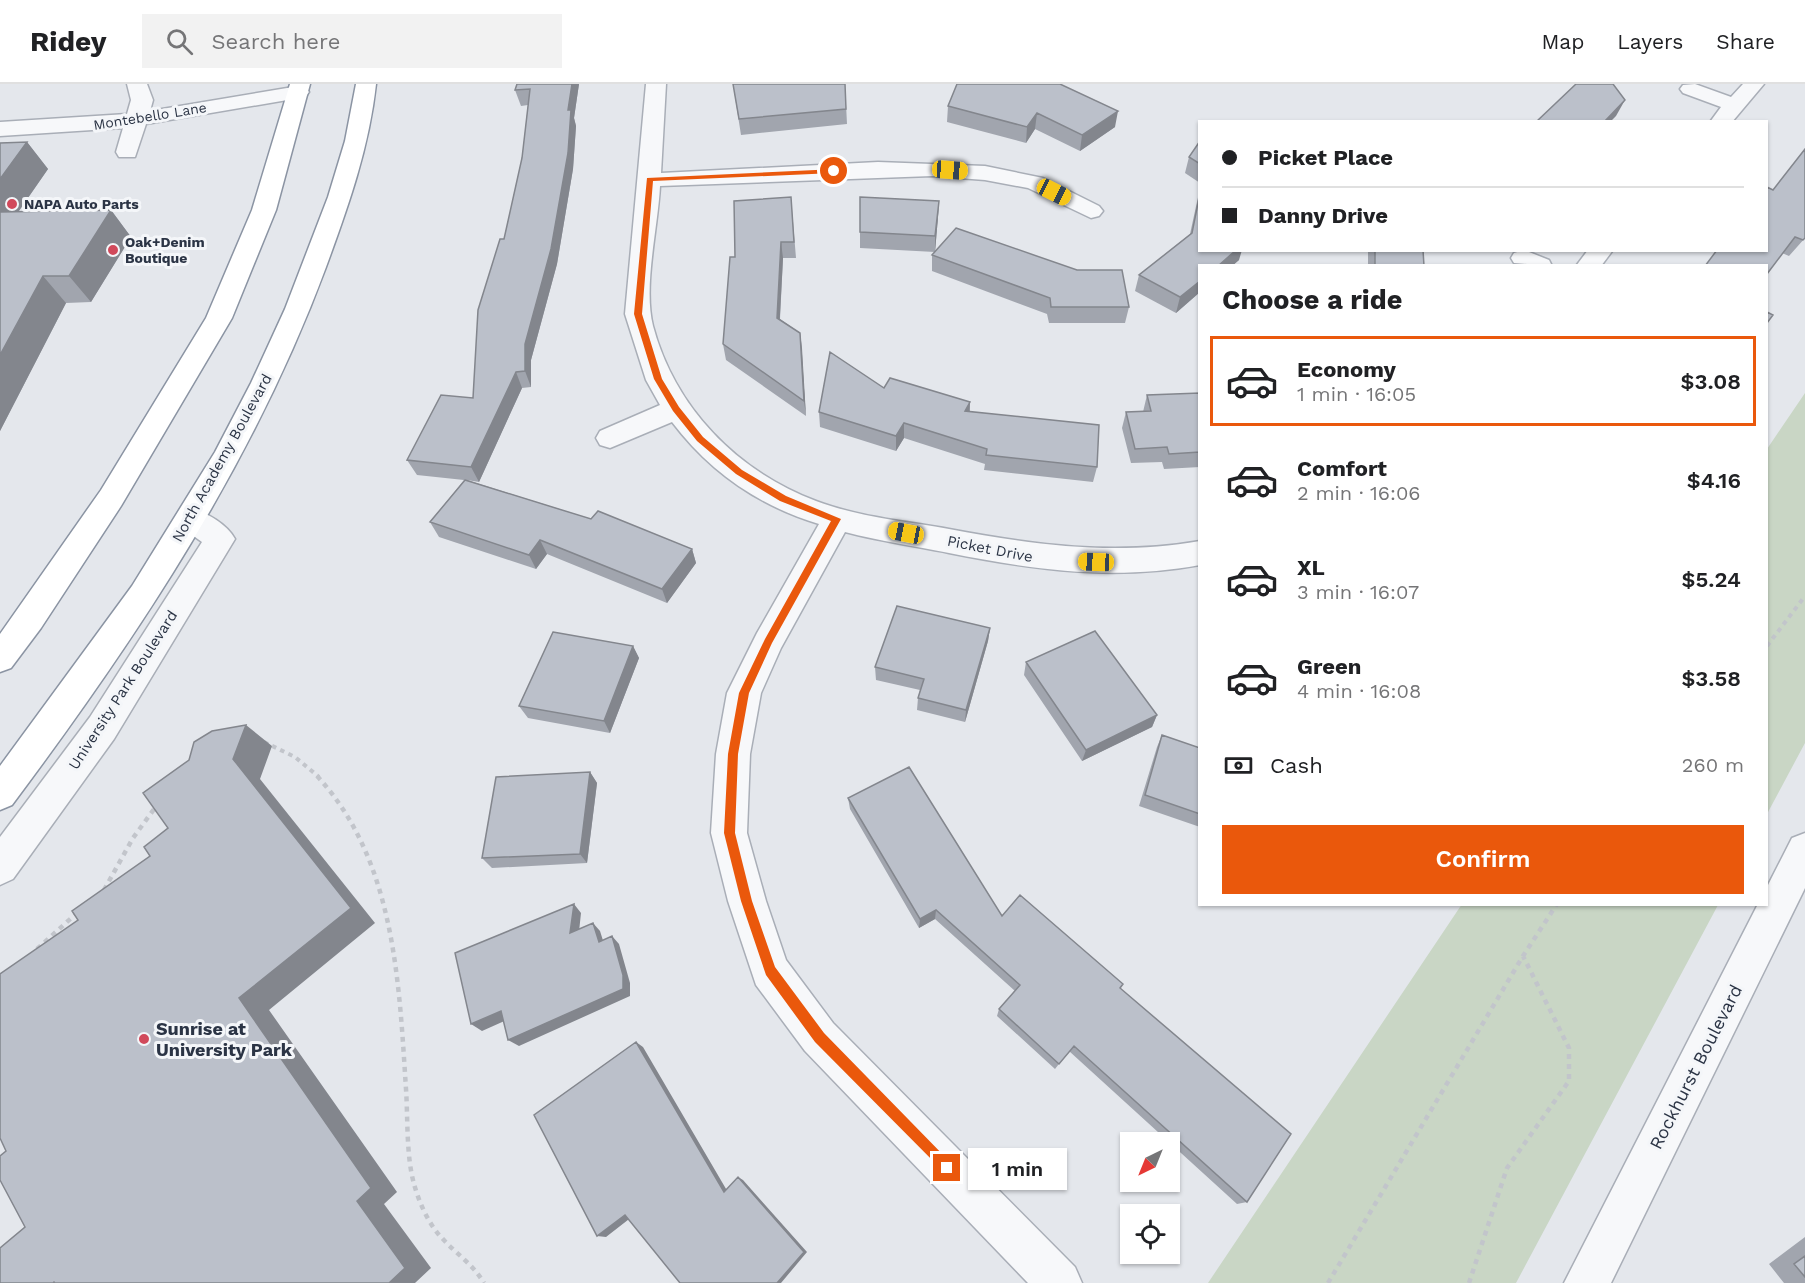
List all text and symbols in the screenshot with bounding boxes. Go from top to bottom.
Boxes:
search box [142,14,562,68]
text: Ridey [30,25,106,58]
icon: search [163,25,196,58]
text: Search here [211,29,340,54]
text: Map [1541,29,1584,54]
text: Layers [1617,29,1683,54]
text: Share [1716,29,1775,54]
street label: Montebello Lane [92,99,208,133]
text: Picket Place [1258,145,1393,170]
route start [820,157,847,184]
car [931,160,969,180]
car [1034,176,1074,208]
place label: NAPA Auto Parts [24,196,139,212]
marker: NAPA Auto Parts [5,197,19,211]
text: Danny Drive [1258,203,1388,228]
place label: Oak+Denim Boutique [125,234,205,266]
marker: Oak+Denim Boutique [106,243,120,257]
text: Choose a ride [1222,284,1402,316]
icon: car [1225,354,1279,408]
text: Economy [1297,357,1396,382]
text: $3.08 [1681,369,1741,394]
street label: North Academy Boulevard [168,371,276,545]
text: 1 min · 16:05 [1297,382,1416,406]
icon: car [1225,453,1279,507]
text: Comfort [1297,456,1387,481]
text: $4.16 [1687,468,1741,493]
text: 2 min · 16:06 [1297,481,1420,505]
car [887,521,925,545]
street label: Picket Drive [946,532,1034,566]
car [1078,552,1114,572]
icon: car [1225,552,1279,606]
text: XL [1297,555,1325,580]
text: $5.24 [1682,567,1741,592]
text: 3 min · 16:07 [1297,580,1419,604]
street label: University Park Boulevard [65,607,181,773]
icon: car [1225,651,1279,705]
text: Green [1297,654,1361,679]
text: $3.58 [1681,666,1741,691]
text: 4 min · 16:08 [1297,679,1421,703]
icon: cash [1222,749,1255,782]
text: Cash [1270,753,1323,778]
text: 260 m [1682,753,1744,777]
button: Confirm [1222,825,1744,894]
street label: Rockhurst Boulevard [1645,981,1746,1153]
place label: Sunrise at University Park [156,1018,293,1060]
marker: Sunrise at University Park [137,1032,151,1046]
north arrow [1120,1132,1180,1192]
map controls [1120,1132,1180,1264]
callout: 1 min [968,1147,1067,1189]
route end [933,1154,960,1181]
text: 1 min [992,1157,1043,1181]
button: locate [1120,1204,1180,1264]

